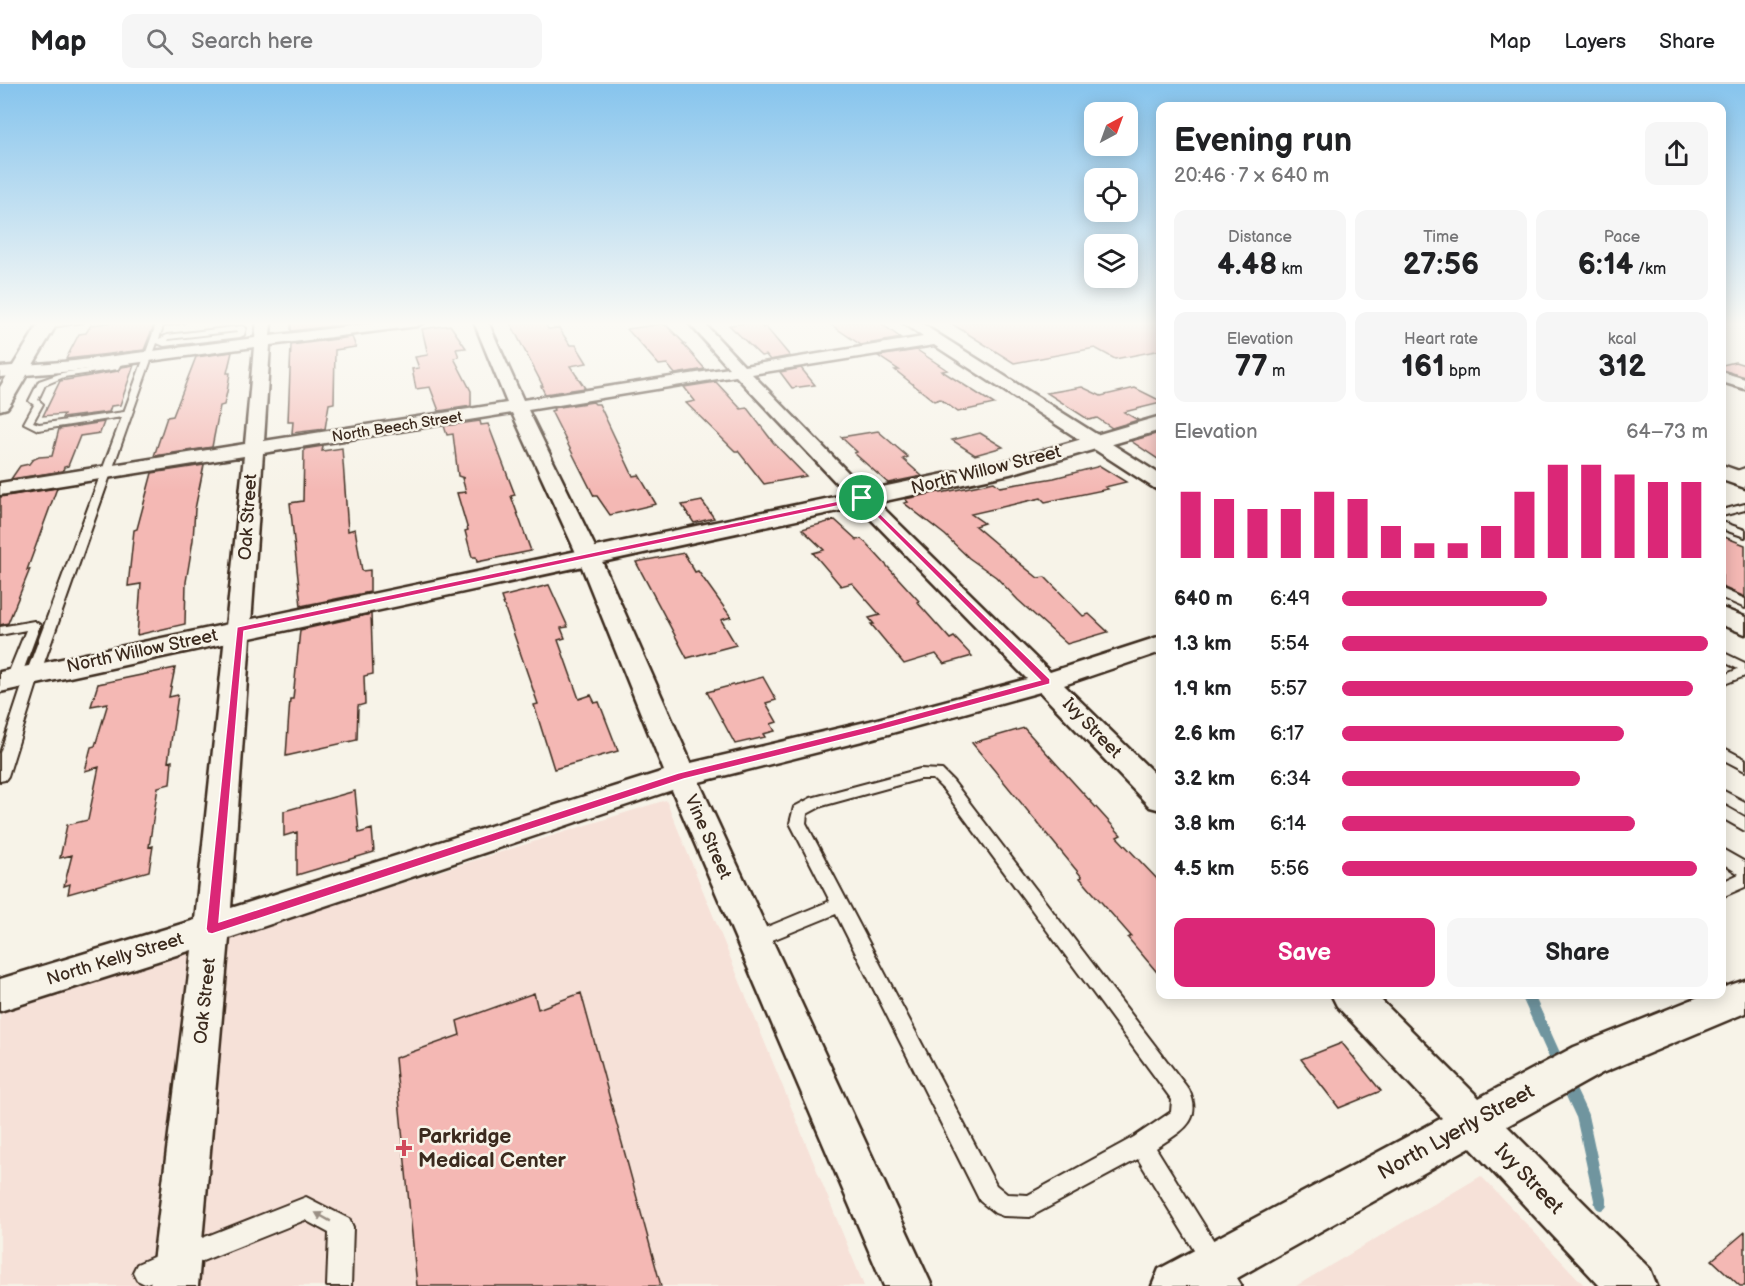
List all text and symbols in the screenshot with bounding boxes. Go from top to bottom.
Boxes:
search box [122,14,542,68]
text: Map [30,25,86,58]
icon: search [143,25,176,58]
text: Search here [191,28,313,55]
text: Map [1489,29,1531,54]
text: Layers [1564,29,1626,54]
text: Share [1659,29,1715,54]
north arrow [1084,102,1138,156]
map controls [1084,102,1138,288]
text: Evening run [1174,121,1352,161]
button: share [1645,122,1708,185]
text: 20:46 · 7 × 640 m [1174,164,1329,188]
button: locate [1084,168,1138,222]
text: Distance [1228,228,1292,247]
text: Time [1423,228,1459,247]
text: Pace [1604,228,1640,247]
button: layers [1084,234,1138,288]
text: 4.48 [1217,247,1277,283]
text: 27:56 [1403,247,1479,283]
text: 6:14 [1578,247,1634,283]
text: km [1277,260,1303,279]
text: /km [1634,260,1666,279]
text: Elevation [1227,330,1293,349]
text: Heart rate [1404,330,1478,349]
text: kcal [1608,330,1636,349]
text: 77 [1235,349,1268,385]
text: 161 [1401,349,1445,385]
text: 312 [1598,349,1646,385]
text: m [1268,362,1285,381]
text: bpm [1445,362,1481,381]
street label: North Beech Street [331,407,464,447]
text: Elevation [1174,420,1257,444]
text: 64–73 m [1626,420,1708,444]
street label: North Willow Street [909,441,1064,499]
pin [836,472,887,523]
street label: Oak Street [235,473,262,561]
icon: arrive [845,481,878,514]
text: 640 m [1174,587,1233,611]
text: 6:49 [1270,587,1310,611]
street label: North Willow Street [65,625,220,677]
text: 1.3 km [1174,632,1231,656]
text: 5:54 [1270,632,1309,656]
text: 1.9 km [1174,677,1231,701]
text: 5:57 [1270,677,1307,701]
street label: Ivy Street [1058,694,1126,763]
text: 2.6 km [1174,722,1235,746]
text: 6:17 [1270,722,1304,746]
text: 3.2 km [1174,767,1235,791]
text: 6:34 [1270,767,1311,791]
street label: Vine Street [680,792,736,883]
text: 3.8 km [1174,812,1235,836]
text: 6:14 [1270,812,1306,836]
text: 4.5 km [1174,857,1235,881]
text: 5:56 [1270,857,1309,881]
button: Save [1174,918,1435,987]
button: Share [1447,918,1708,987]
street label: North Kelly Street [44,928,186,990]
street label: Oak Street [190,956,220,1045]
street label: North Lyerly Street [1374,1079,1539,1185]
place label: Parkridge Medical Center [418,1124,567,1173]
marker: Parkridge Medical Center [395,1139,413,1157]
street label: Ivy Street [1489,1139,1569,1220]
one-way arrow [314,1212,331,1222]

